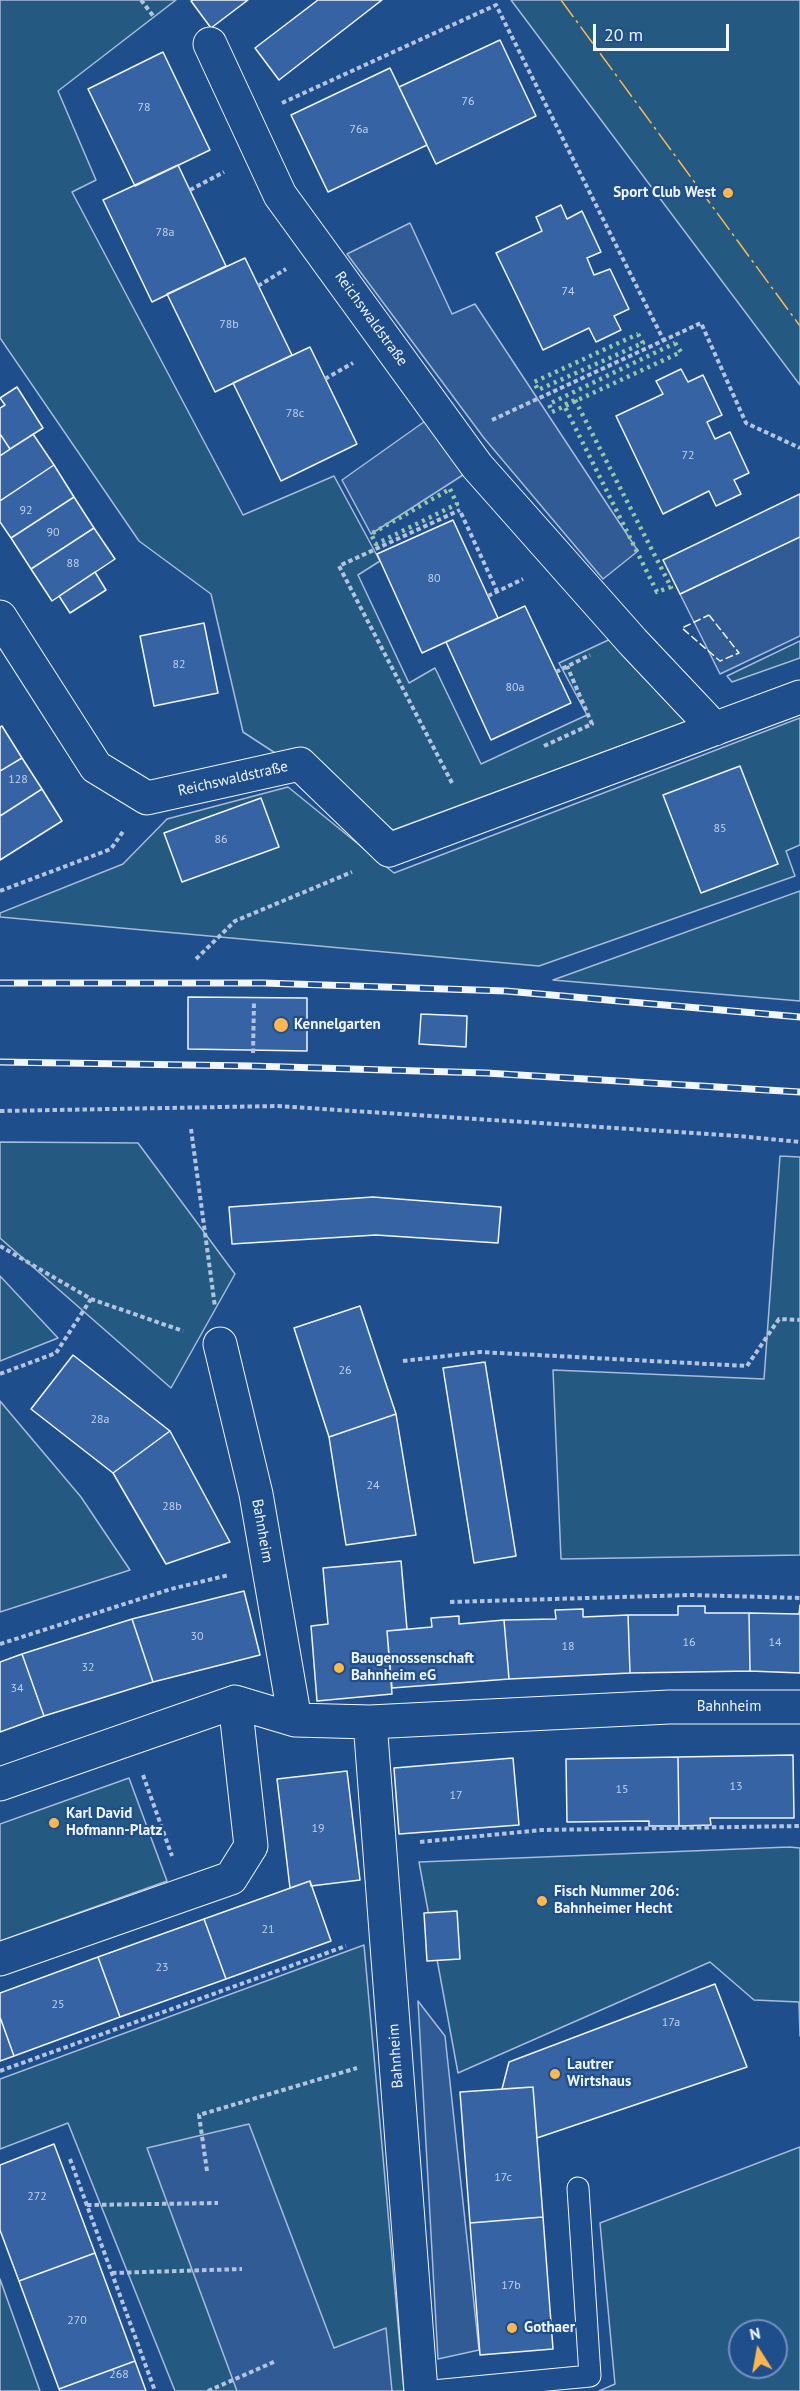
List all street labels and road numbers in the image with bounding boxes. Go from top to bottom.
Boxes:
street label: Reichswaldstraße [331,268,411,370]
street label: Reichswaldstraße [176,758,290,800]
street label: Bahnheim [248,1498,276,1564]
street label: Bahnheim [697,1698,761,1716]
street label: Bahnheim [385,2023,407,2089]

